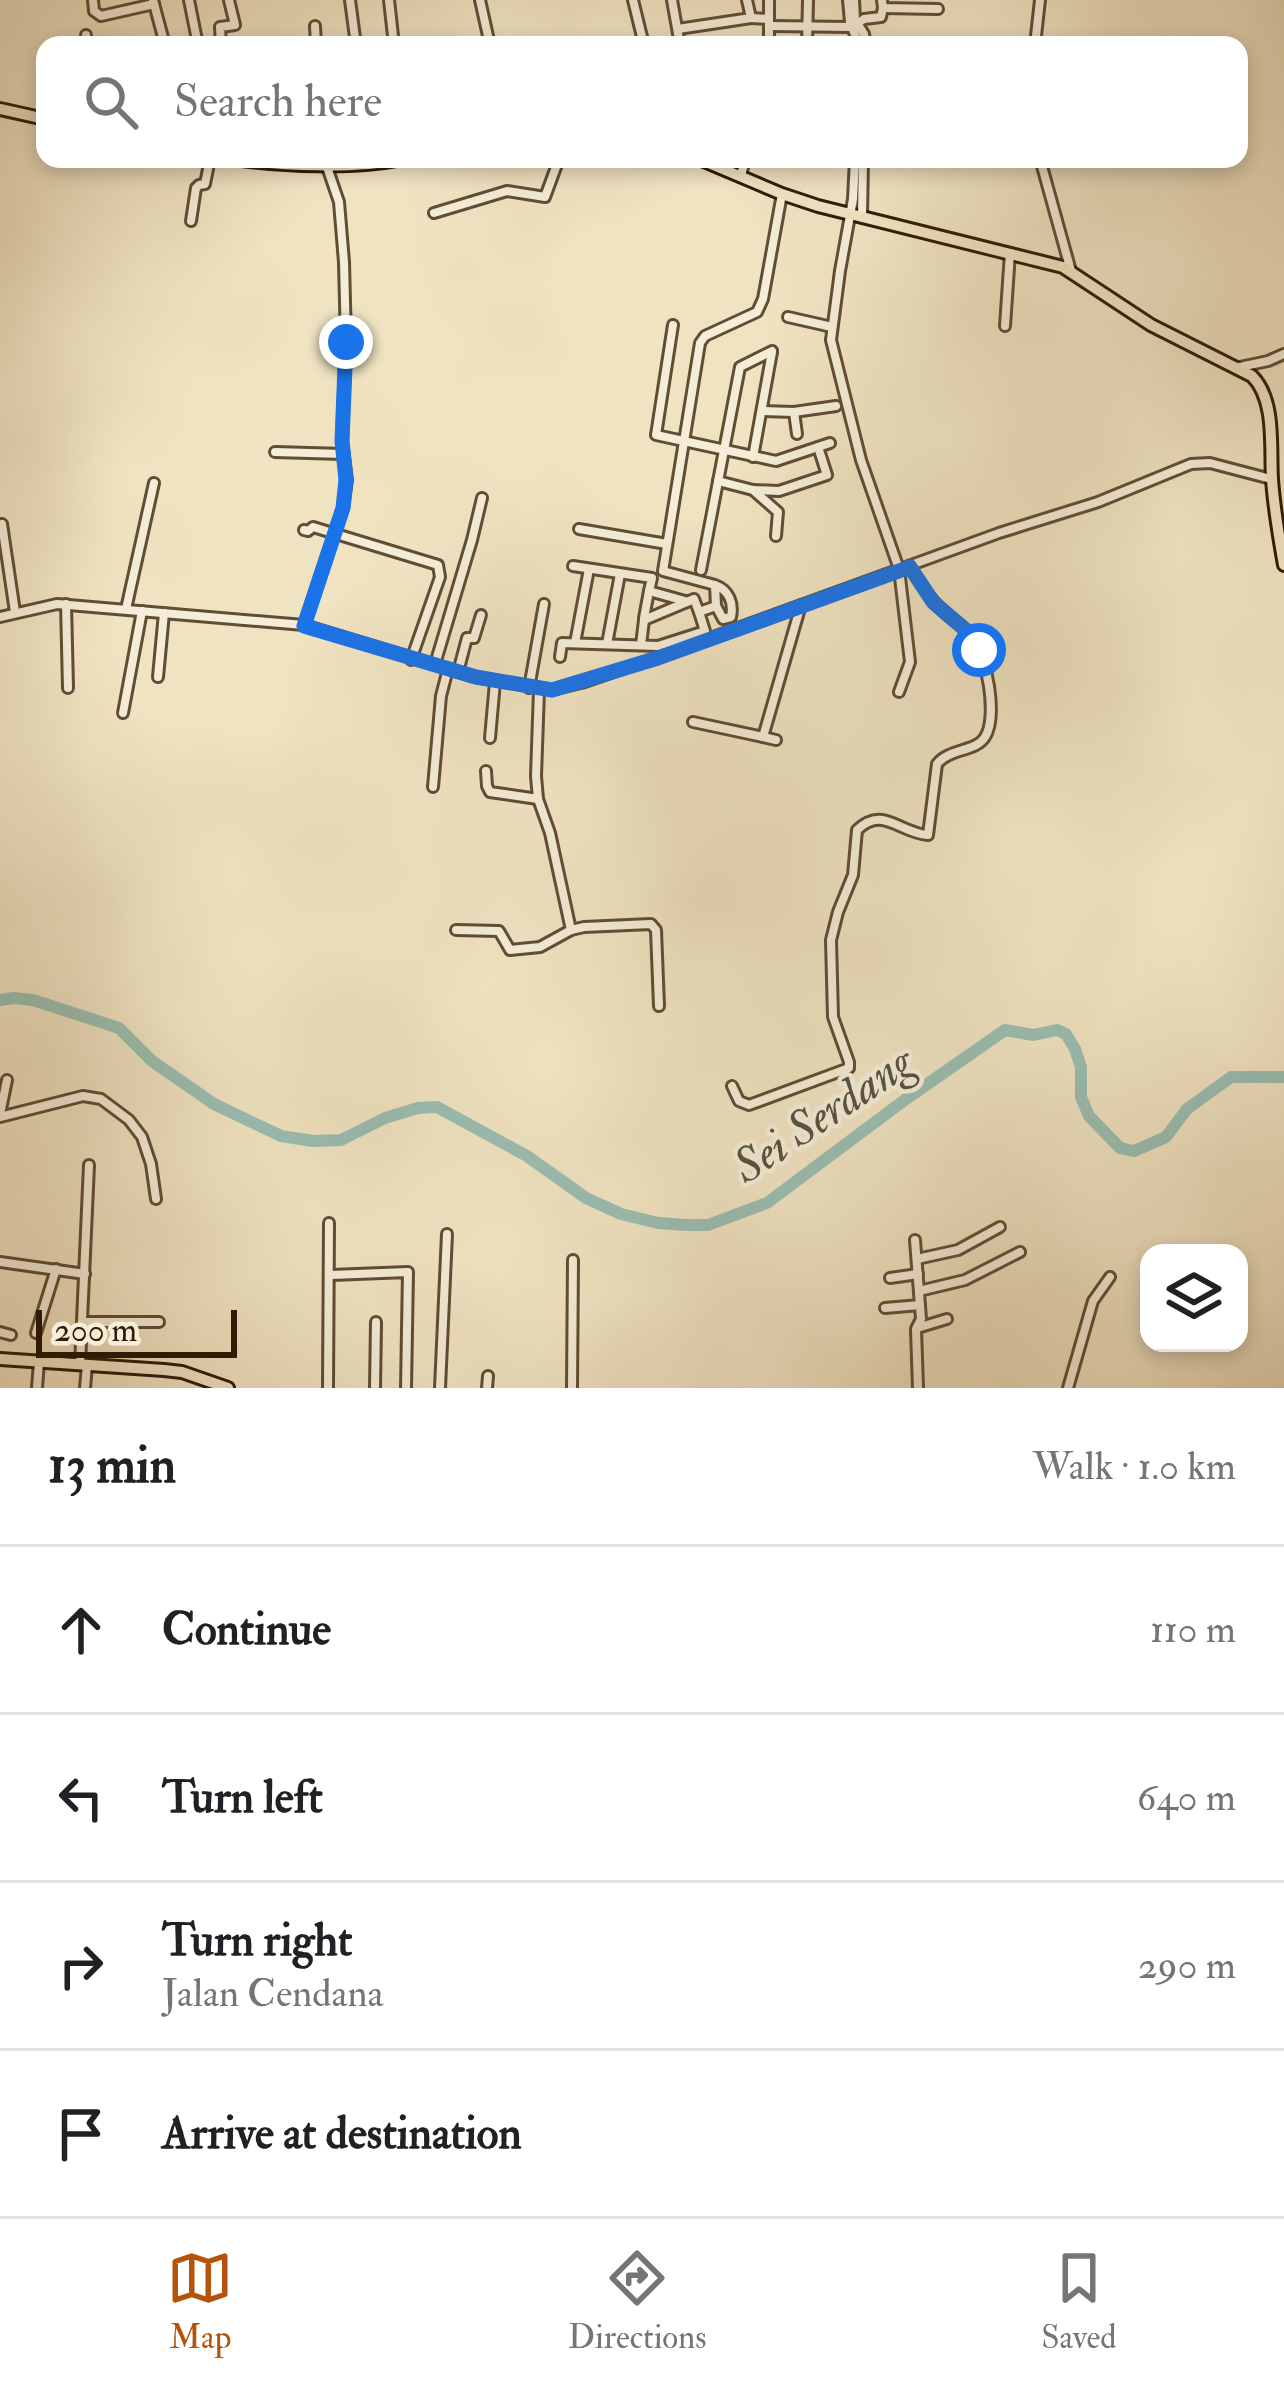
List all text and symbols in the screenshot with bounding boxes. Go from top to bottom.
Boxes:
search box [36,36,1248,168]
icon: search [78,69,144,135]
text: Search here [174,74,382,130]
route end [319,315,373,369]
route start [952,623,1006,677]
water label: Sei Serdang [720,1031,927,1198]
map controls [1140,1244,1248,1352]
button: layers [1140,1244,1248,1352]
scale bar [36,1304,237,1357]
text: 200 m [54,1310,137,1351]
text: 13 min [48,1434,176,1498]
text: Walk · 1.0 km [1032,1442,1236,1491]
icon: ahead [48,1597,114,1663]
text: Continue [162,1602,331,1658]
text: 110 m [1150,1605,1236,1654]
icon: left [48,1765,114,1831]
text: Turn left [162,1770,323,1826]
text: 640 m [1137,1773,1236,1822]
text: Turn right [162,1913,352,1969]
icon: right [48,1933,114,1999]
text: 290 m [1138,1941,1236,1990]
text: Jalan Cendana [162,1969,384,2018]
icon: arrive [48,2101,114,2167]
text: Arrive at destination [162,2106,522,2162]
tab: Map [167,2245,233,2358]
tab: Directions [568,2245,707,2358]
tab: Saved [1041,2245,1117,2358]

